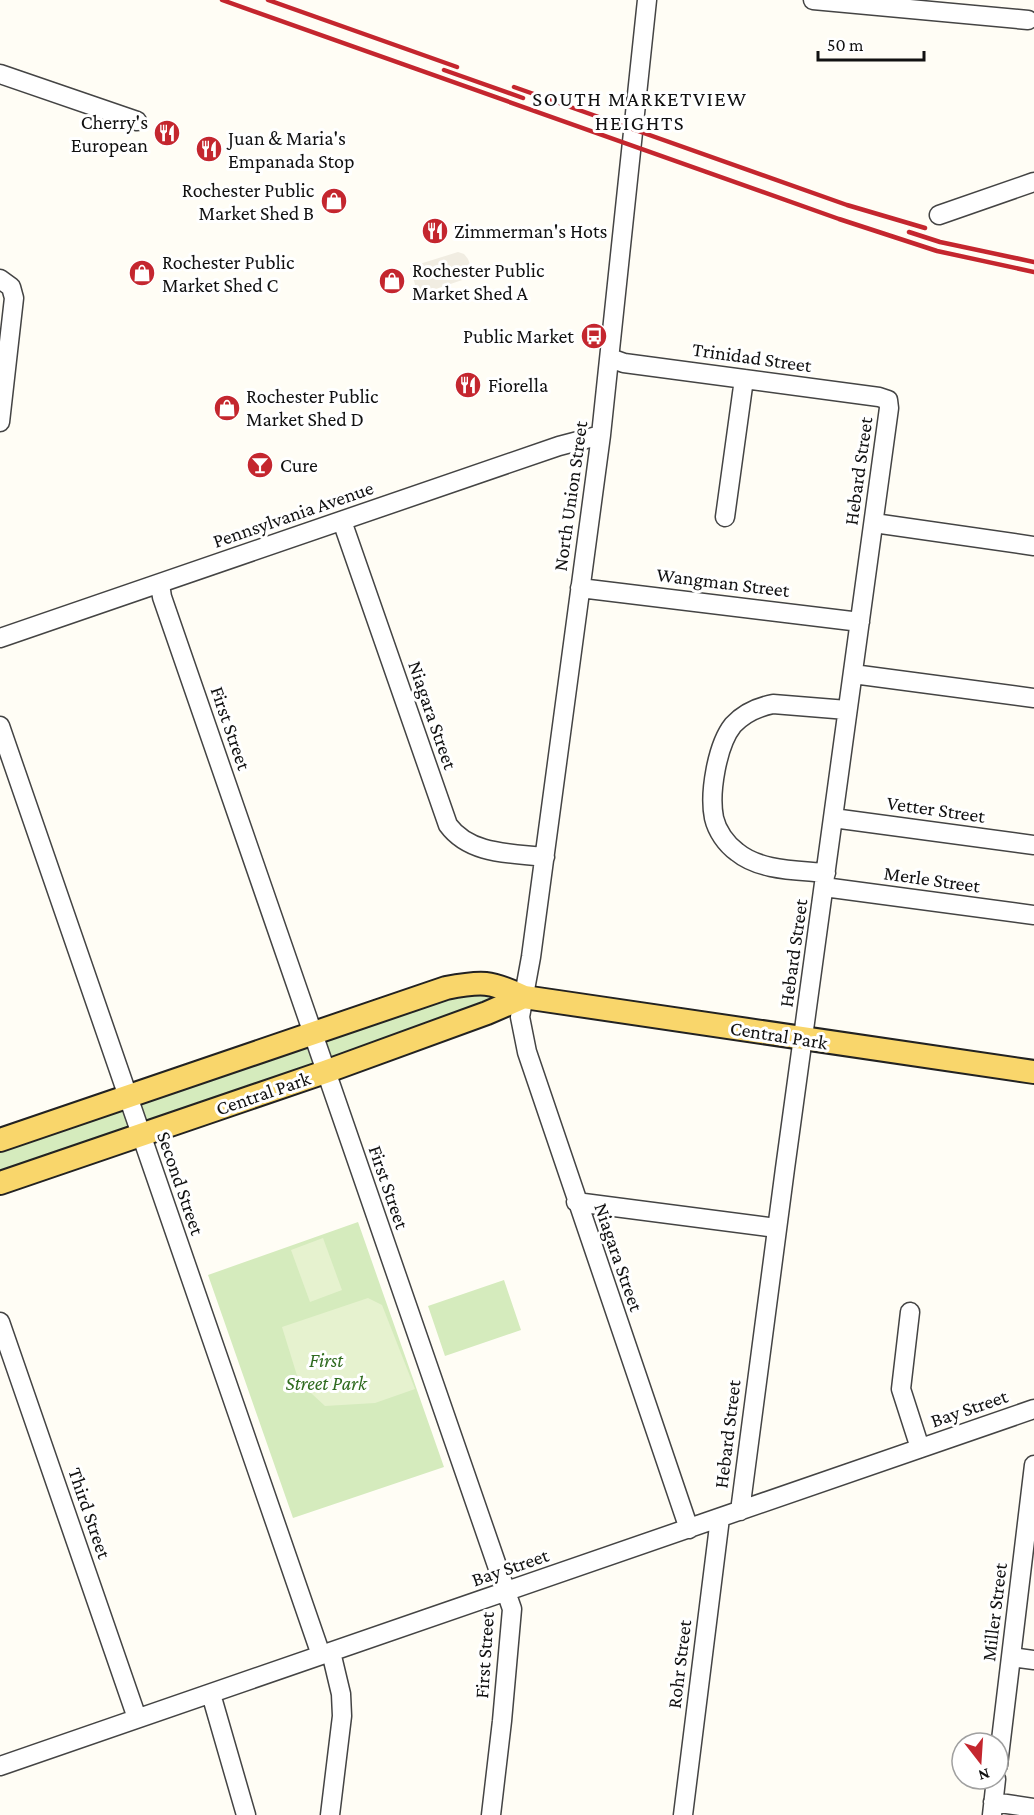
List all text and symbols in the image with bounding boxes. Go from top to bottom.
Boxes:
scale bar [818,24,924,62]
text: 50 m [827,35,864,55]
district label: SOUTH MARKETVIEW HEIGHTS [532,87,748,135]
place label: Cherry's European [71,111,148,157]
restaurant icon: Cherry's European [152,118,182,148]
place label: Juan & Maria's Empanada Stop [226,127,354,173]
restaurant icon: Juan & Maria's Empanada Stop [194,134,224,164]
place label: Rochester Public Market Shed B [182,179,315,224]
shop icon: Rochester Public Market Shed B [319,186,349,216]
restaurant icon: Zimmerman's Hots [420,216,450,246]
place label: Zimmerman's Hots [454,220,607,242]
place label: Rochester Public Market Shed C [162,251,295,296]
shop icon: Rochester Public Market Shed C [127,258,157,288]
place label: Rochester Public Market Shed A [412,259,545,304]
shop icon: Rochester Public Market Shed A [377,266,407,296]
bus stop icon: Public Market [579,321,609,351]
place label: Public Market [463,325,574,347]
street label: Trinidad Street [691,338,813,376]
restaurant icon: Fiorella [453,370,483,400]
place label: Fiorella [488,374,548,396]
place label: Rochester Public Market Shed D [246,385,379,430]
shop icon: Rochester Public Market Shed D [212,393,242,423]
street label: Hebard Street [840,415,877,527]
street label: North Union Street [549,419,591,572]
bar icon: Cure [245,450,275,480]
place label: Cure [280,454,318,476]
street label: Pennsylvania Avenue [210,476,377,553]
street label: Wangman Street [655,563,791,602]
street label: Niagara Street [403,658,462,773]
street label: First Street [206,683,256,773]
street label: Vetter Street [885,791,987,827]
street label: Merle Street [882,861,982,897]
street label: Hebard Street [775,897,812,1009]
street label: Central Park [729,1016,830,1054]
street label: Central Park [213,1066,314,1119]
street label: Second Street [153,1128,209,1238]
street label: First Street [364,1142,414,1232]
street label: Niagara Street [589,1200,648,1315]
park label: First Street Park [285,1349,368,1394]
street label: Hebard Street [709,1378,745,1490]
street label: Bay Street [928,1384,1011,1432]
street label: Third Street [64,1465,116,1562]
street label: Bay Street [469,1543,552,1591]
street label: Miller Street [977,1561,1011,1662]
street label: First Street [470,1610,498,1699]
street label: Rohr Street [663,1618,695,1710]
north arrow [950,1731,1010,1791]
text: N [976,1765,992,1785]

